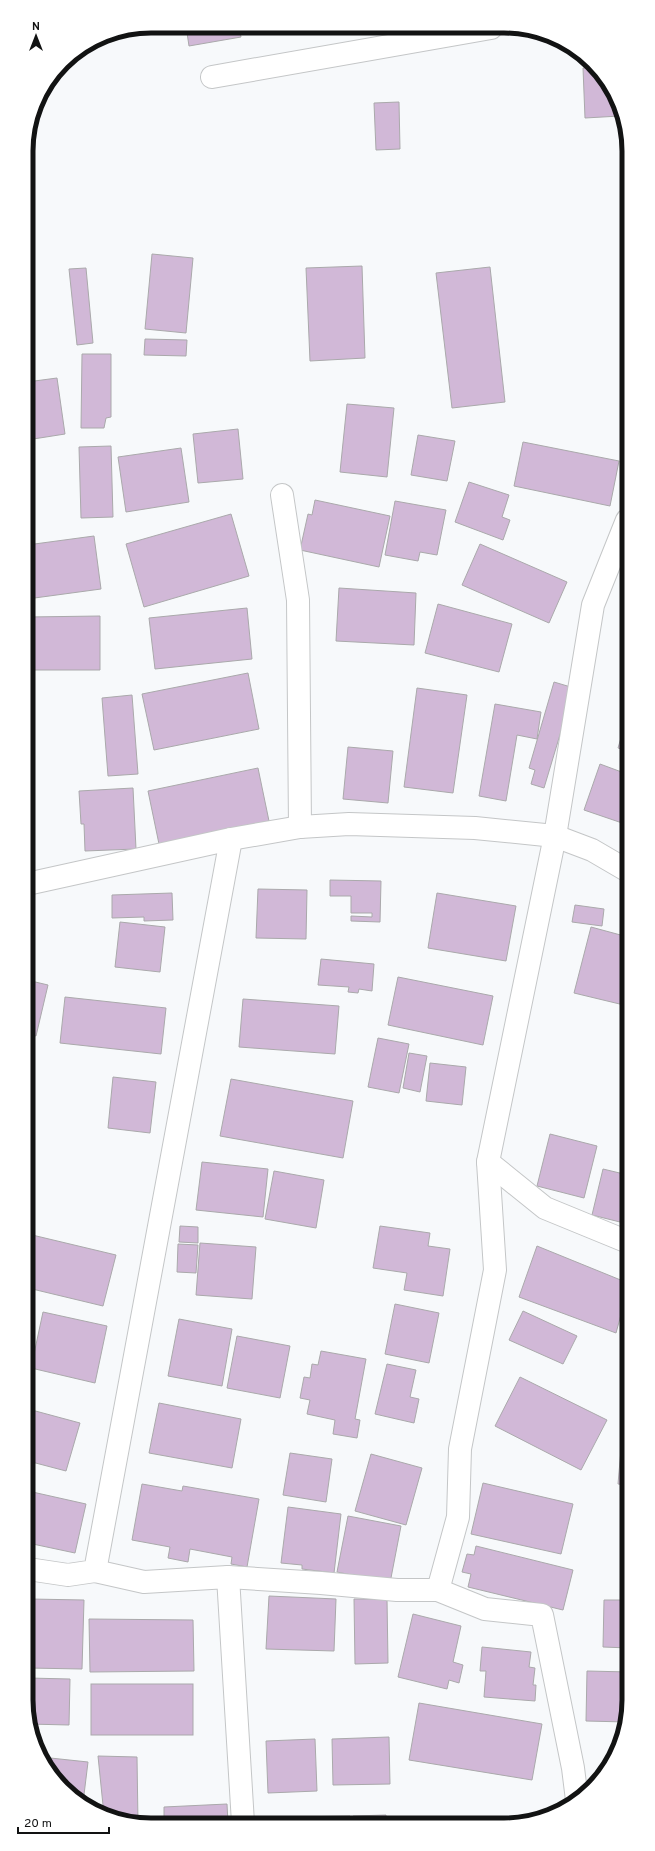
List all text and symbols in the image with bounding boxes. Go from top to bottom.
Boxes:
north arrow [16,16,56,56]
text: N [32,20,40,34]
scale bar [18,1809,109,1835]
text: 20 m [24,1816,52,1832]

